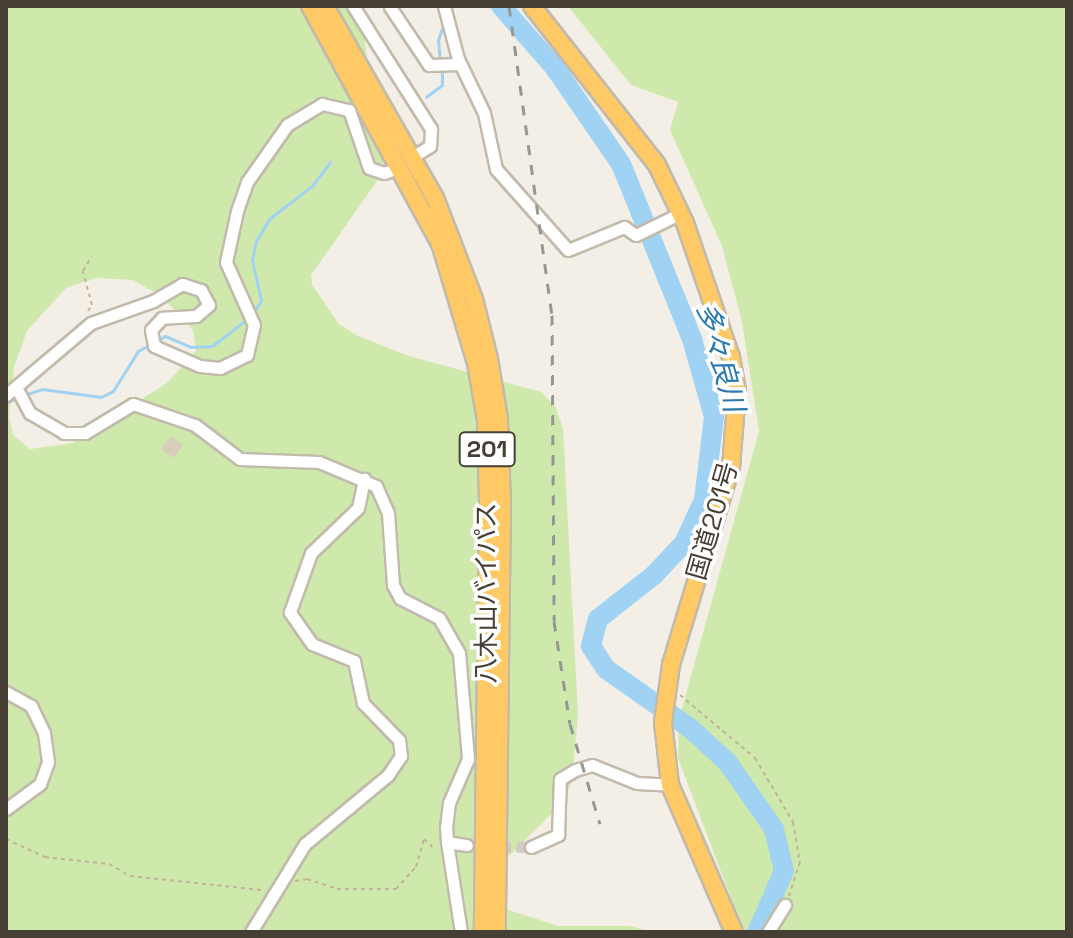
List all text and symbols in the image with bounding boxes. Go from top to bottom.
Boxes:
water label: 多々良川 [690,299,752,415]
road number: 201 [457,429,517,469]
street label: 国道201号 [681,458,745,584]
street label: 八木山バイパス [471,502,503,684]

